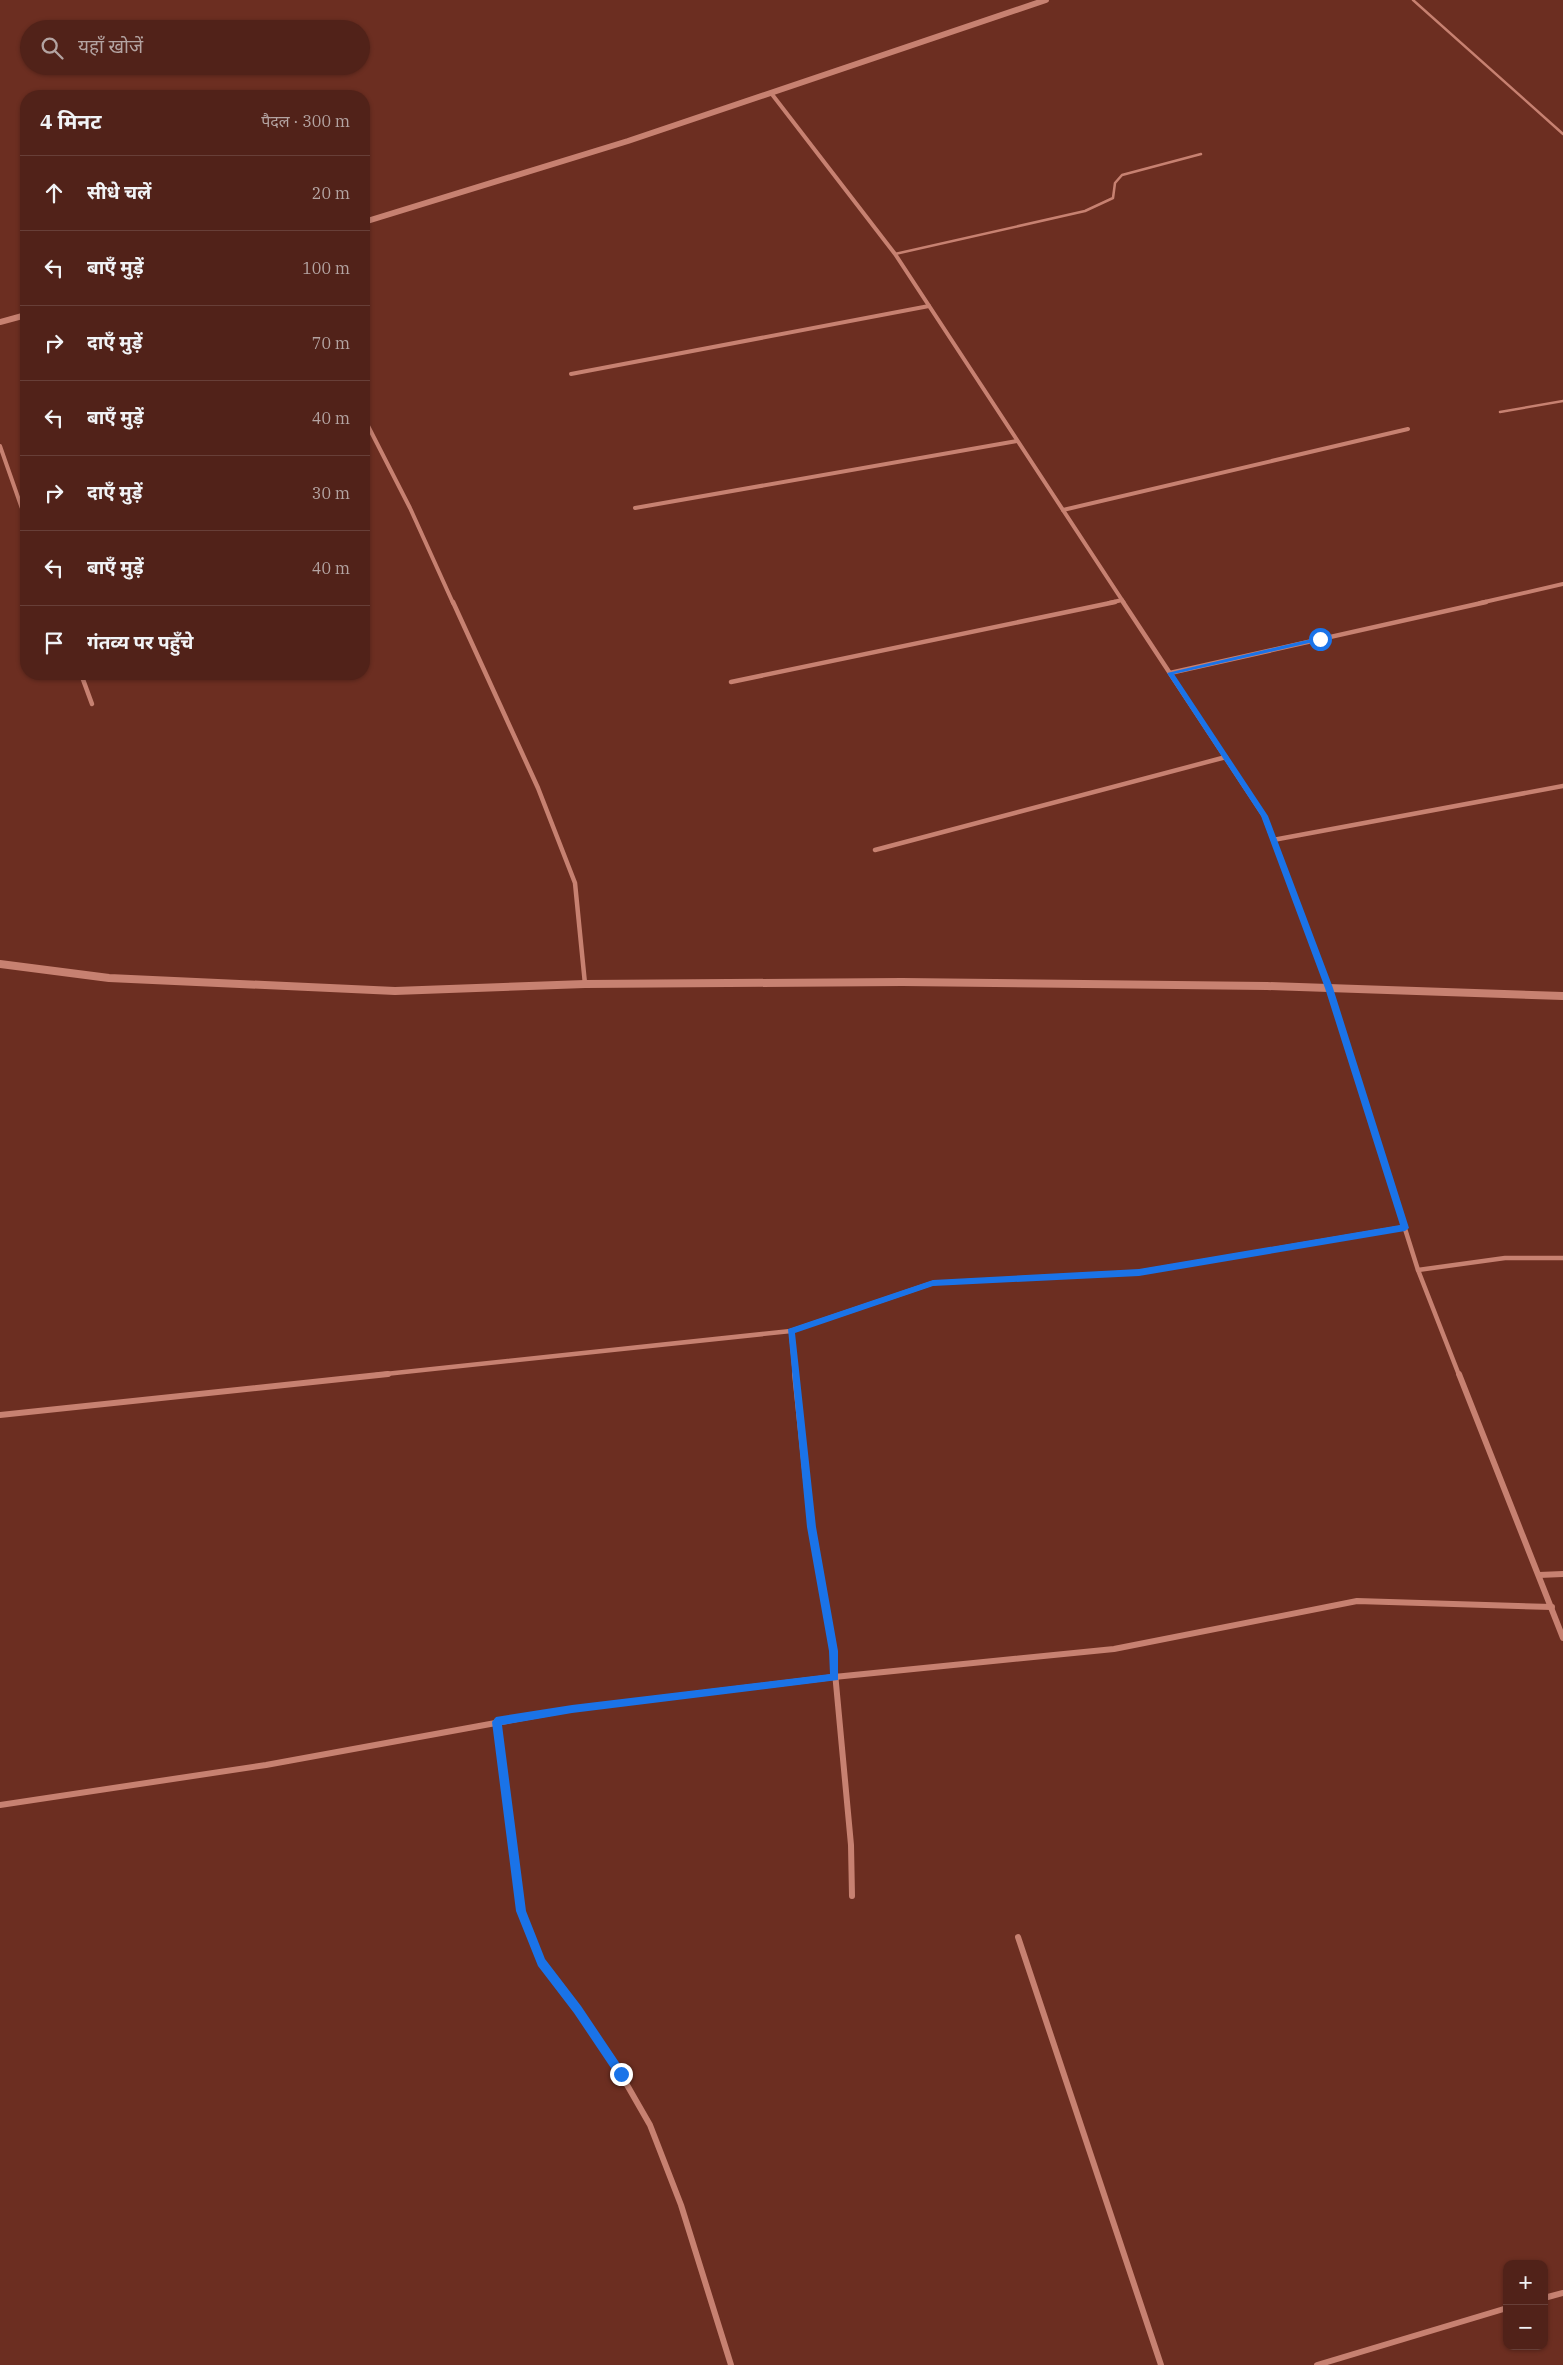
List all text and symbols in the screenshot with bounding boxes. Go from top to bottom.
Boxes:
search box [20,20,370,75]
icon: search [38,34,66,62]
text: यहाँ खोजें [78,34,143,58]
text: 4 मिनट [40,107,102,135]
text: पैदल · 300 m [261,111,350,131]
icon: ahead [40,179,68,207]
text: सीधे चलें [87,180,151,204]
text: 20 m [312,183,350,203]
icon: left [40,254,68,282]
text: बाएँ मुड़ें [87,255,144,279]
text: 100 m [302,258,350,278]
icon: right [40,329,68,357]
text: दाएँ मुड़ें [87,330,142,354]
text: 70 m [312,333,350,353]
icon: left [40,404,68,432]
text: बाएँ मुड़ें [87,405,144,429]
text: 40 m [312,408,350,428]
icon: right [40,479,68,507]
text: दाएँ मुड़ें [87,480,142,504]
text: 30 m [312,483,350,503]
icon: left [40,554,68,582]
text: बाएँ मुड़ें [87,555,144,579]
text: 40 m [312,558,350,578]
route start [1309,628,1332,651]
icon: arrive [40,629,68,657]
text: गंतव्य पर पहुँचे [87,630,194,654]
route end [610,2063,633,2086]
map controls [1503,2260,1548,2350]
button: + [1503,2260,1548,2305]
button: − [1503,2305,1548,2350]

